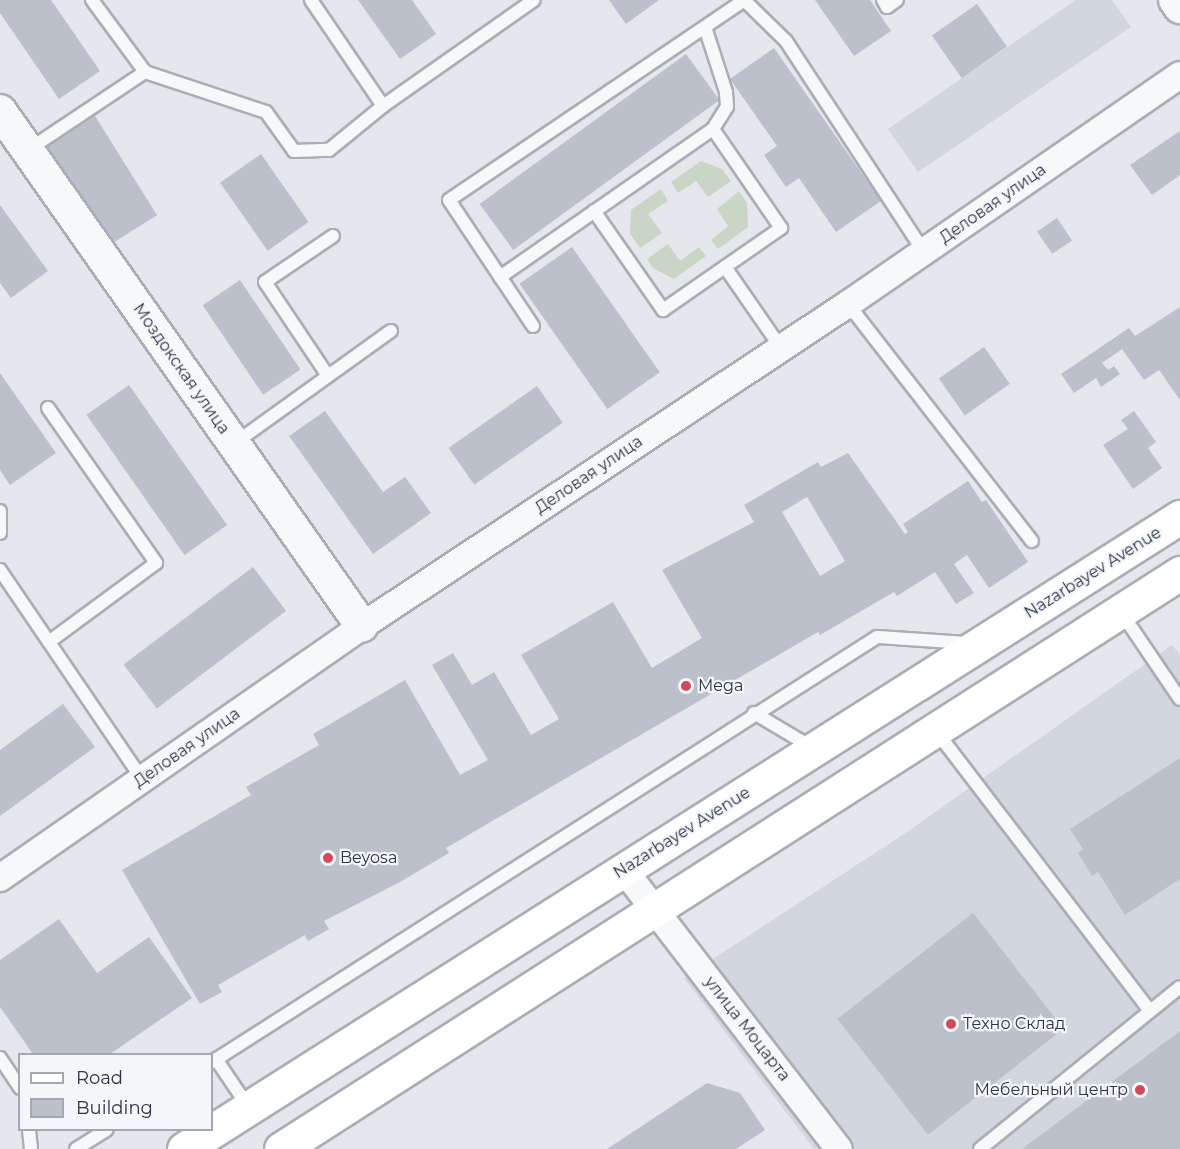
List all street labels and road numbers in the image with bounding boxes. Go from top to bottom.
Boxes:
street label: Деловая улица [936,160,1050,248]
street label: Моздокская улица [129,300,233,438]
street label: Деловая улица [532,432,646,518]
street label: Nazarbayev Avenue [1021,523,1165,623]
street label: Деловая улица [130,704,244,792]
street label: Nazarbayev Avenue [610,783,754,883]
street label: улица Моцарта [700,973,794,1085]

